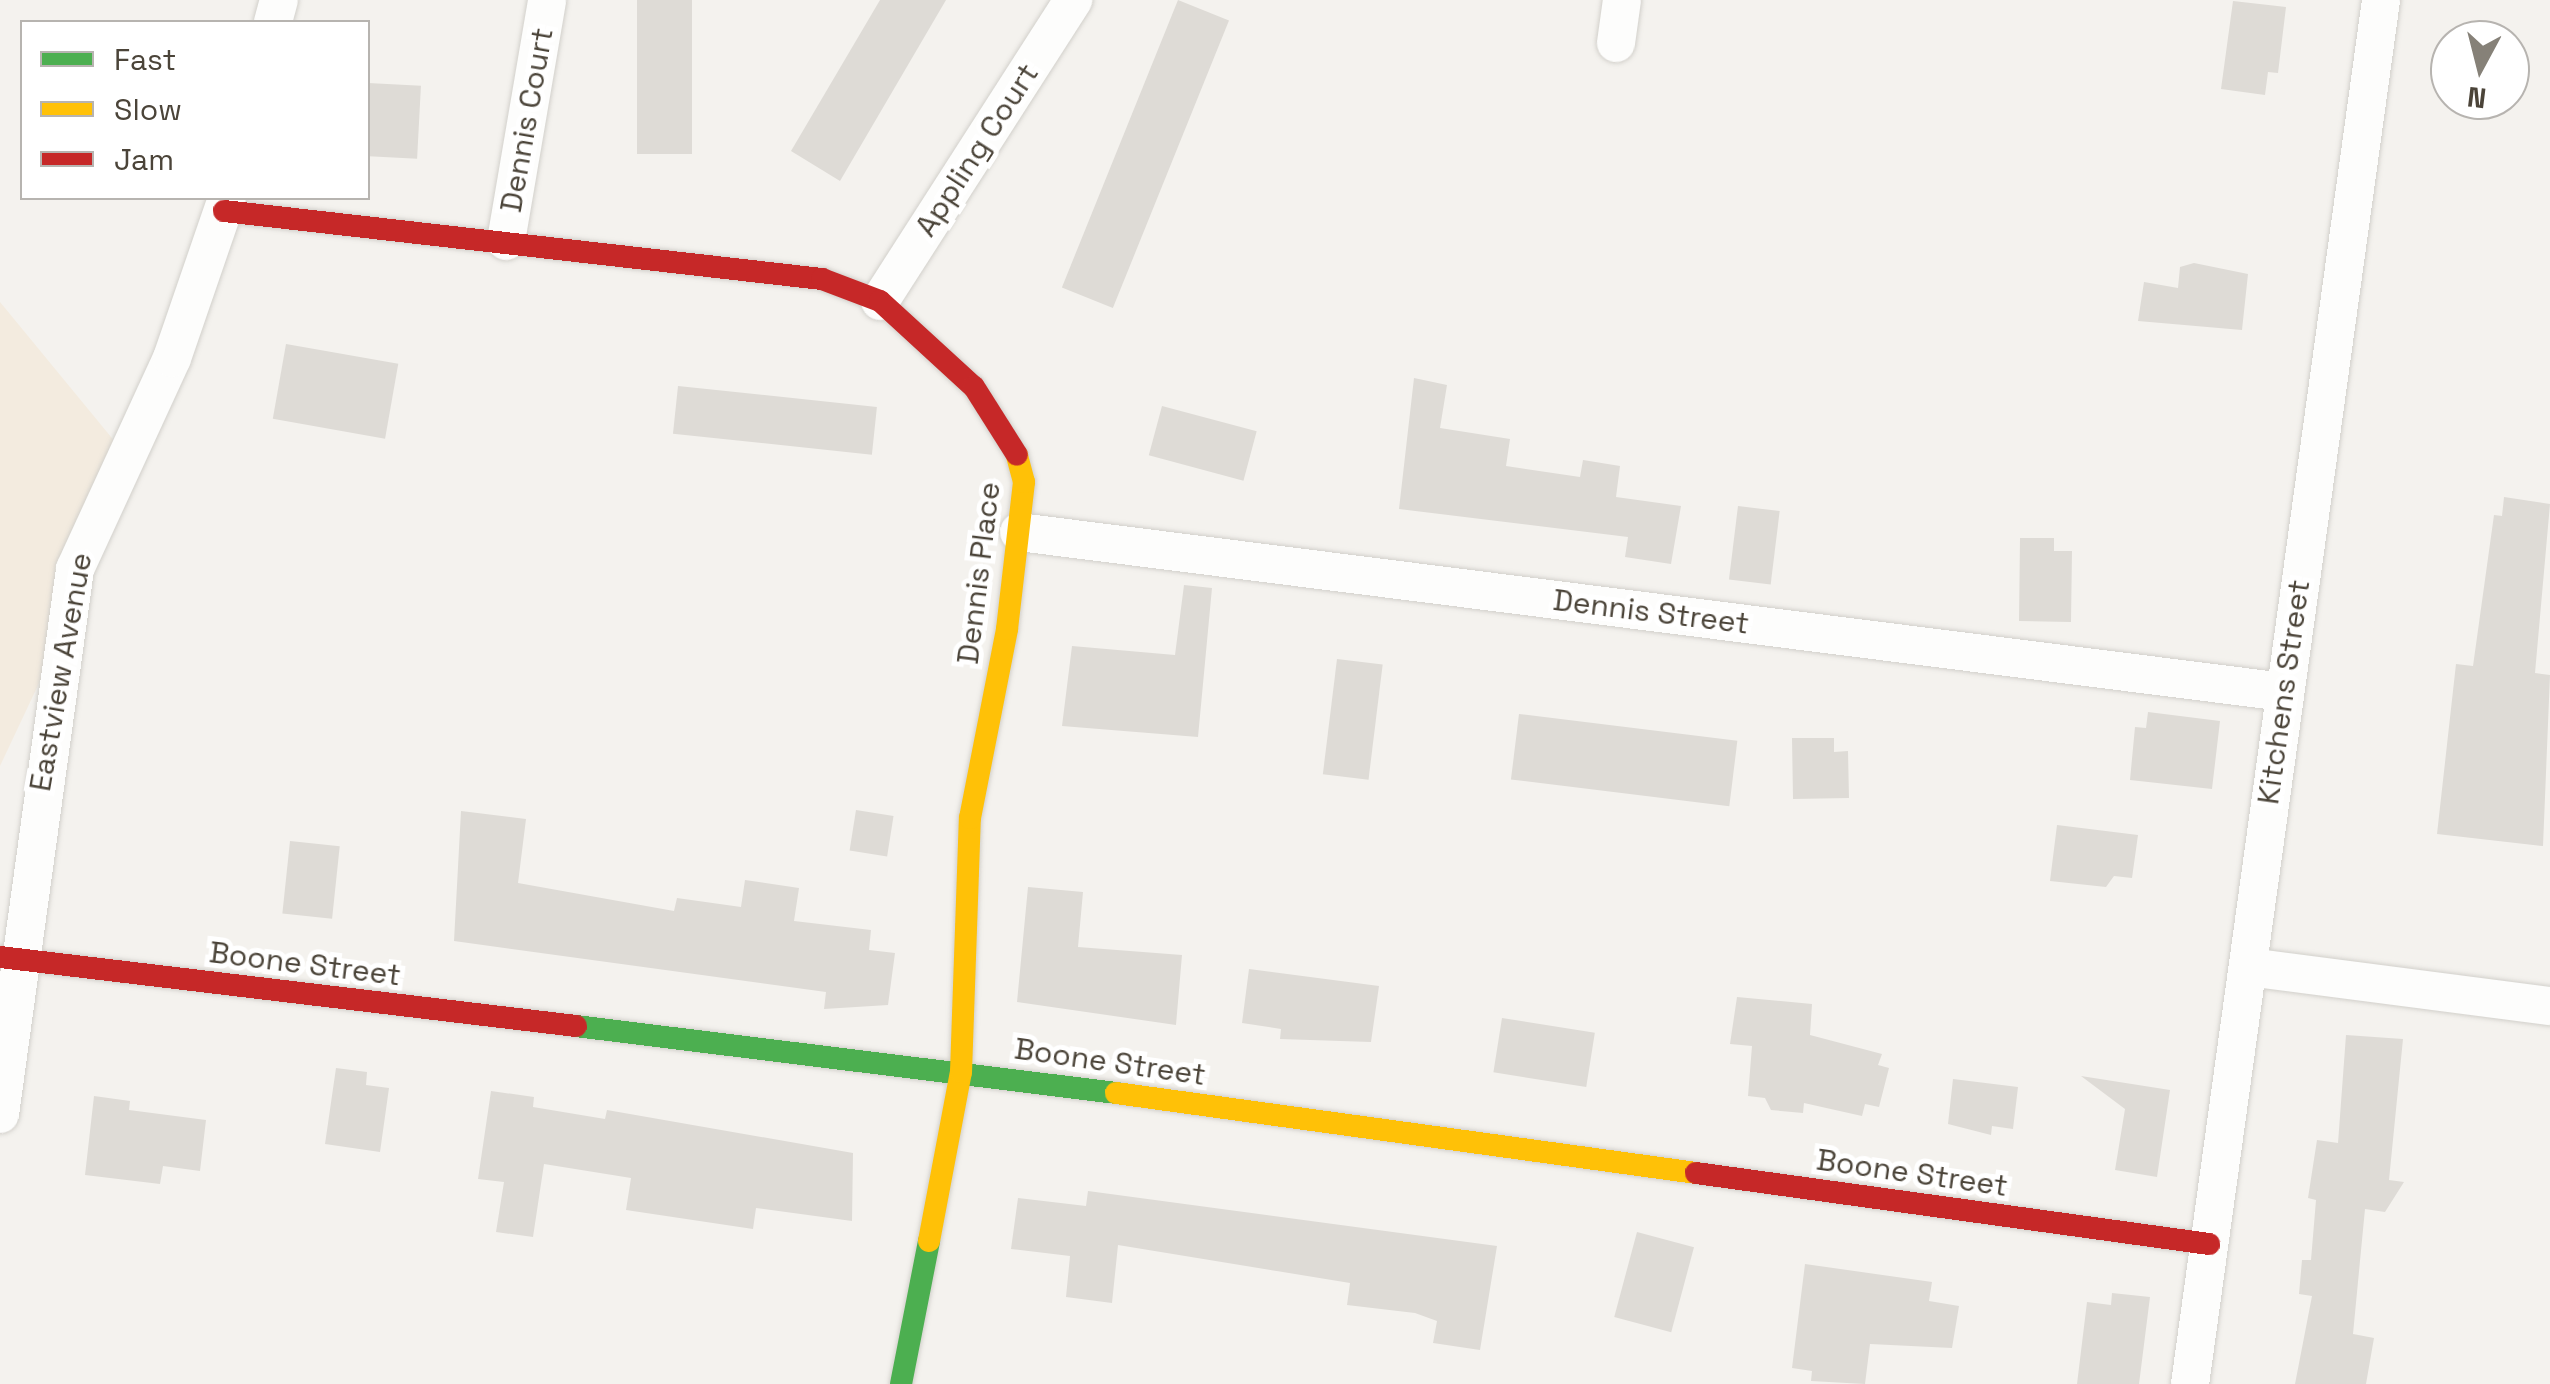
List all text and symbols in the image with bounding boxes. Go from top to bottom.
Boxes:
legend [20,20,370,200]
north arrow [2430,20,2530,120]
street label: Dennis Court [493,25,561,215]
text: Fast [114,40,176,79]
street label: Appling Court [908,57,1046,243]
text: N [2465,79,2488,117]
text: Slow [114,90,182,129]
text: Jam [114,140,174,179]
street label: Dennis Place [950,480,1008,666]
street label: Eastview Avenue [22,550,100,794]
street label: Kitchens Street [2250,577,2318,807]
street label: Dennis Street [1551,582,1751,642]
street label: Boone Street [207,934,403,994]
street label: Boone Street [1012,1031,1208,1093]
street label: Boone Street [1814,1142,2010,1204]

